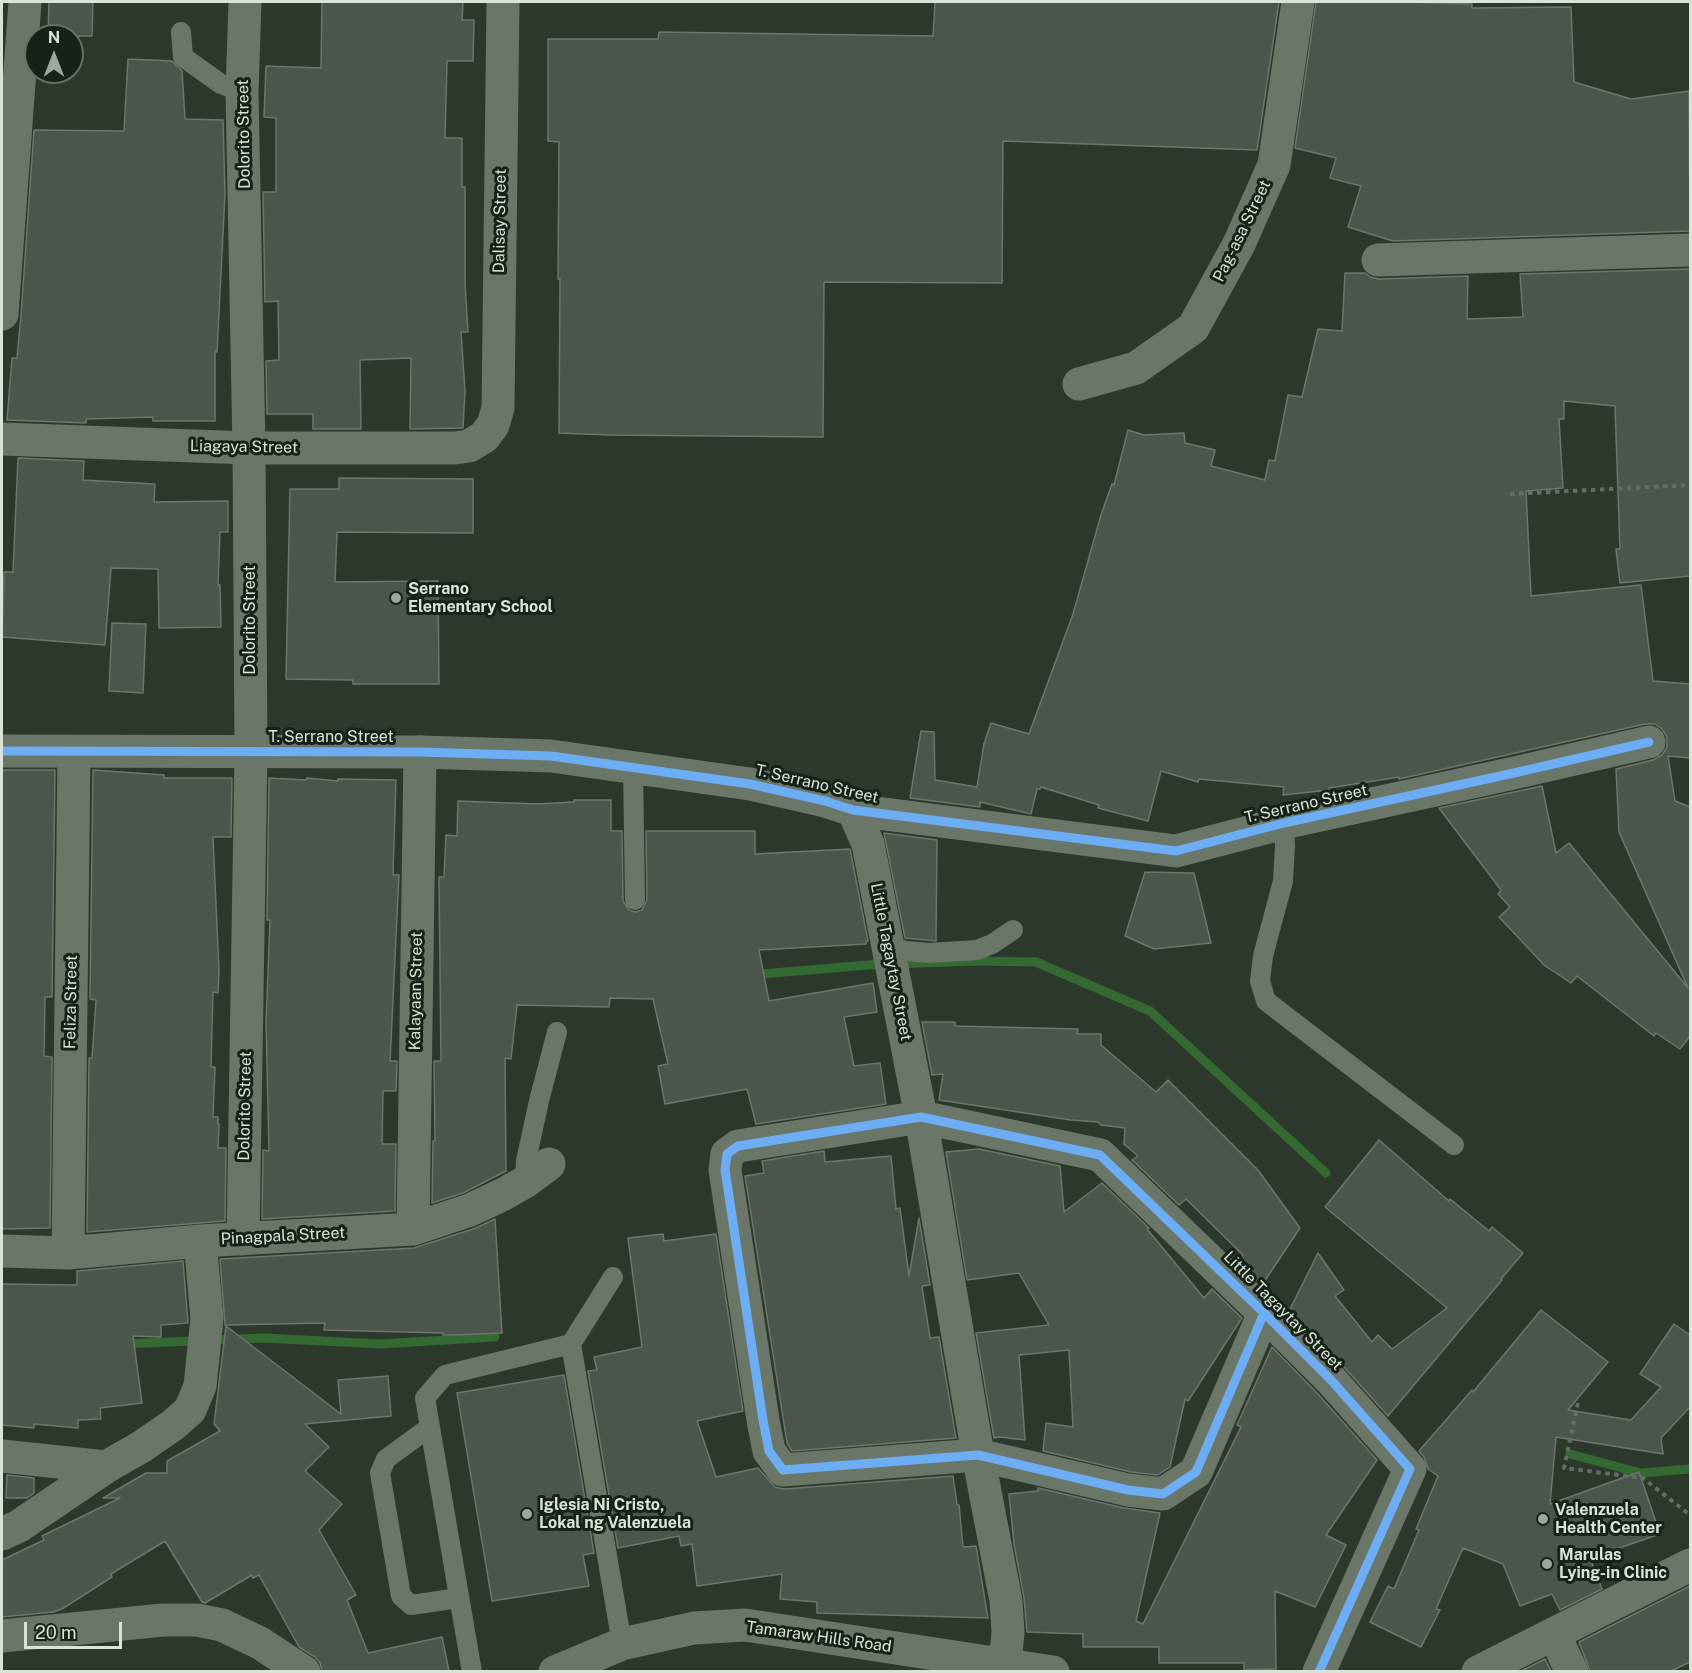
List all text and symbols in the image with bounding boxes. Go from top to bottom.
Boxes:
north arrow [24,24,84,84]
text: N [48,28,60,47]
street label: Dolorito Street [233,79,255,189]
street label: Dalisay Street [489,169,511,273]
street label: Pag-asa Street [1209,177,1275,285]
street label: Liagaya Street [190,436,298,458]
street label: Dolorito Street [240,565,260,675]
place label: Serrano Elementary School [408,579,553,617]
marker: Serrano Elementary School [389,591,403,605]
street label: T. Serrano Street [268,727,394,747]
street label: T. Serrano Street [754,761,880,807]
street label: T. Serrano Street [1243,781,1369,827]
street label: Little Tagaytay Street [866,881,916,1043]
street label: Kalayaan Street [405,931,427,1051]
street label: Feliza Street [61,955,81,1049]
street label: Dolorito Street [234,1051,256,1161]
street label: Pinagpala Street [220,1223,346,1249]
street label: Little Tagaytay Street [1219,1247,1347,1375]
place label: Iglesia Ni Cristo, Lokal ng Valenzuela [539,1495,691,1533]
place label: Valenzuela Health Center [1555,1500,1662,1538]
marker: Iglesia Ni Cristo, Lokal ng Valenzuela [520,1507,534,1521]
marker: Valenzuela Health Center [1536,1512,1550,1526]
place label: Marulas Lying-in Clinic [1559,1545,1667,1583]
marker: Marulas Lying-in Clinic [1540,1557,1554,1571]
scale bar [27,1610,124,1648]
street label: Tamaraw Hills Road [745,1617,893,1657]
text: 20 m [35,1622,77,1643]

